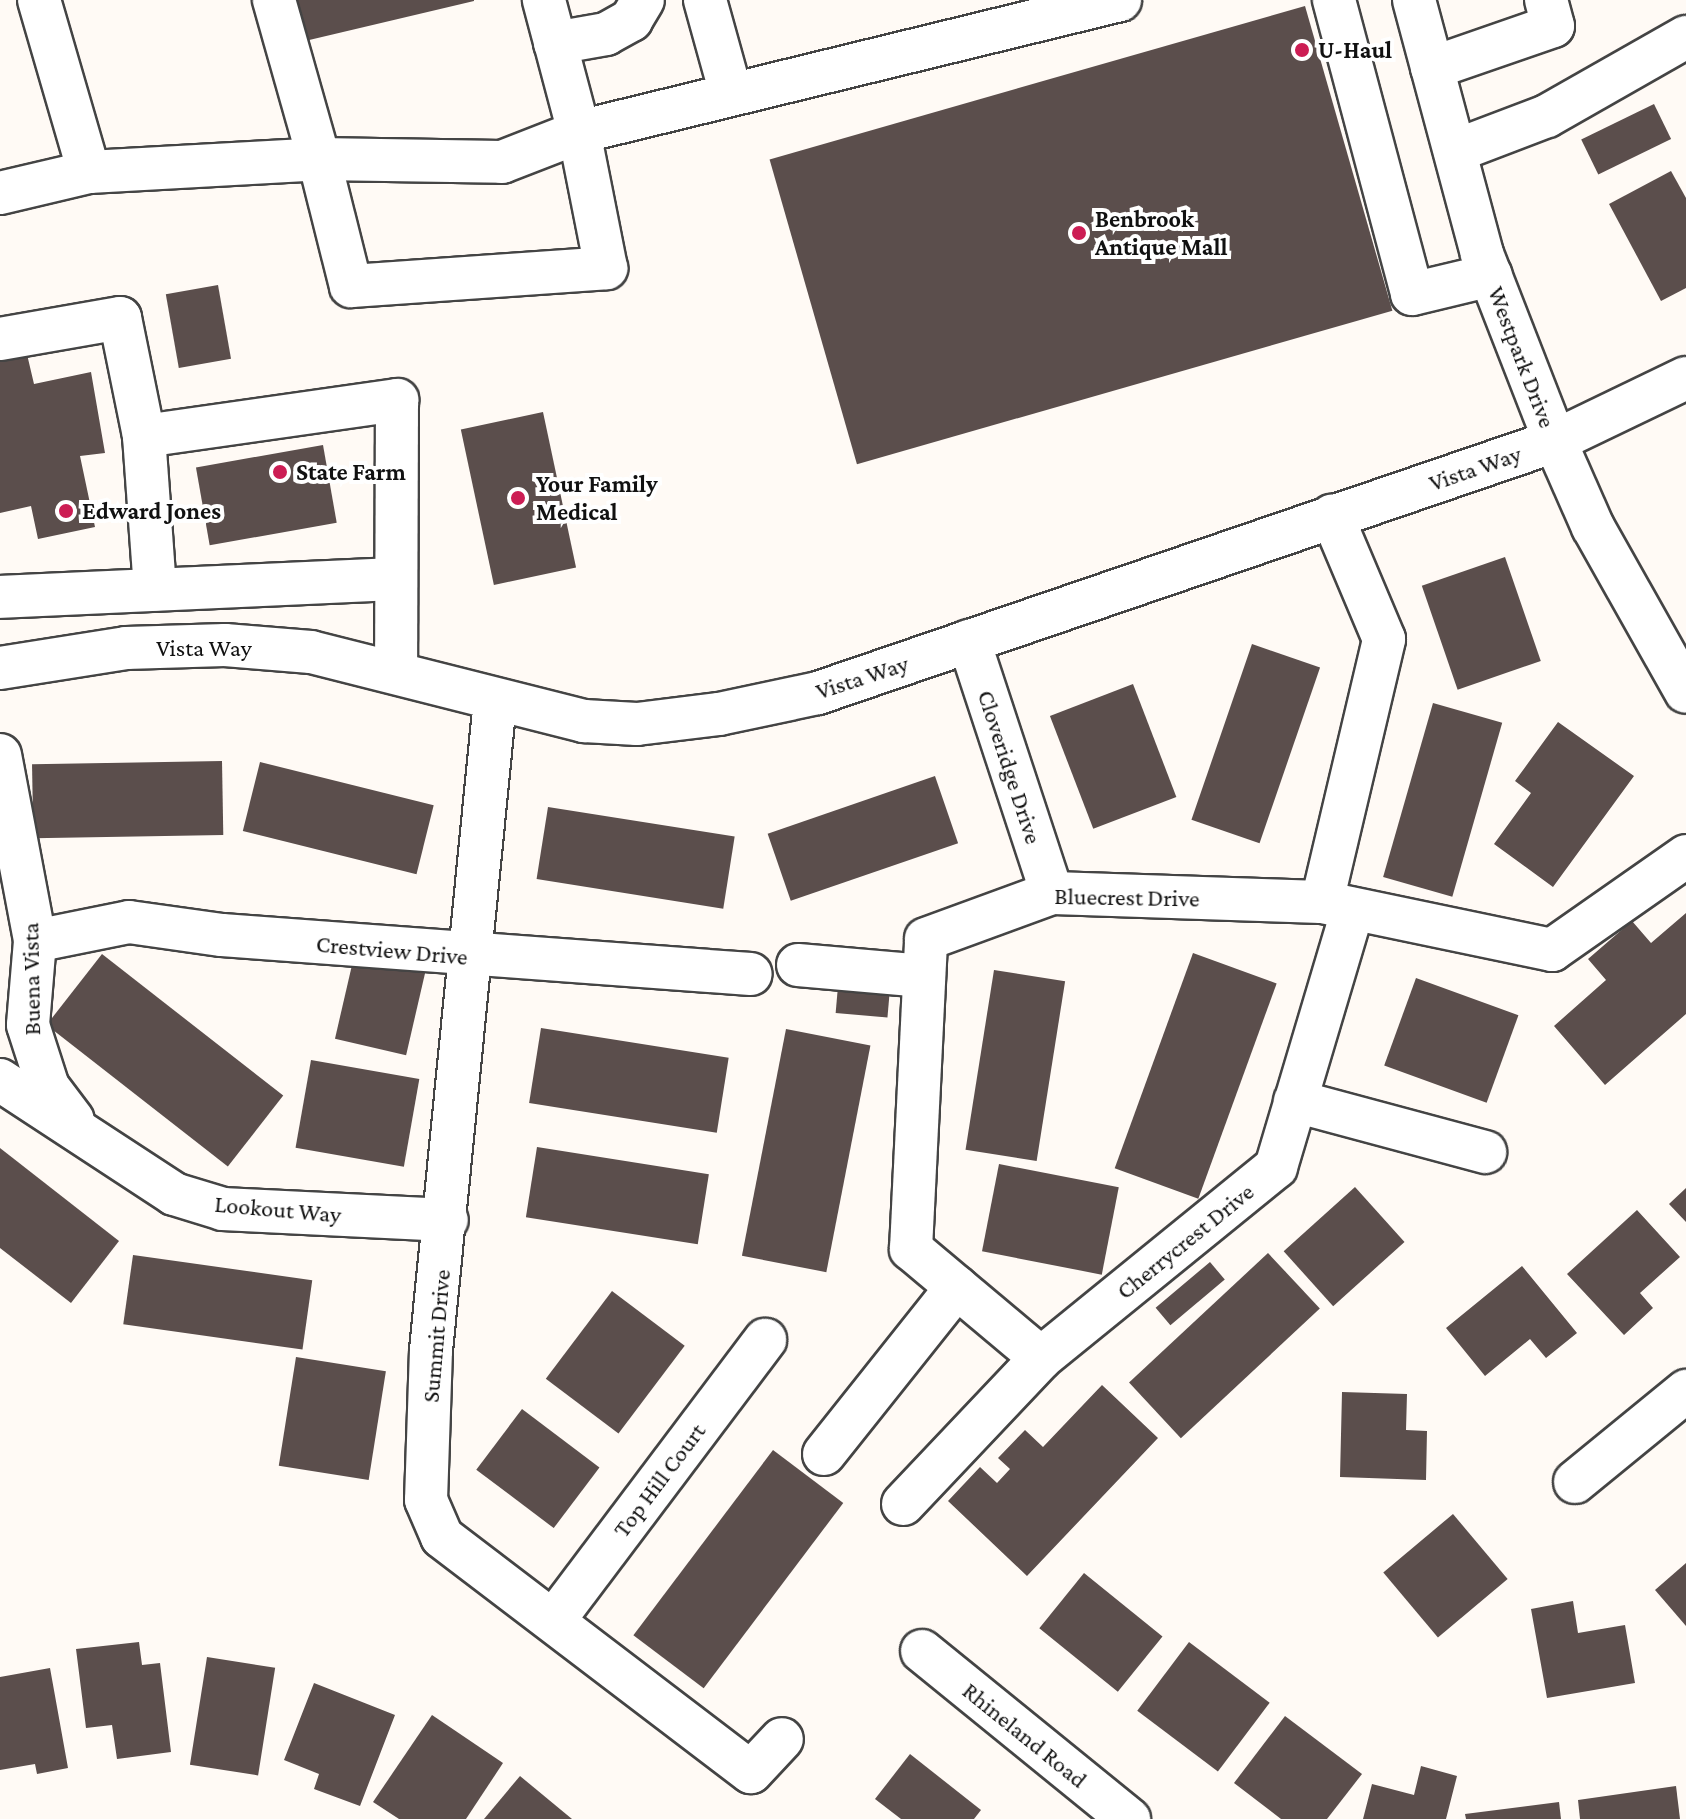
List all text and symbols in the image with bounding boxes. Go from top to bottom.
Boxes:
place label: U-Haul [1318,36,1392,64]
marker: U-Haul [1293,41,1311,59]
place label: Benbrook Antique Mall [1095,205,1227,261]
marker: Benbrook Antique Mall [1070,224,1088,242]
street label: Westpark Drive [1482,282,1562,432]
street label: Vista Way [1425,439,1525,497]
place label: State Farm [296,458,406,486]
marker: State Farm [271,463,289,481]
place label: Your Family Medical [536,470,658,526]
marker: Your Family Medical [507,487,529,509]
place label: Edward Jones [82,497,221,525]
marker: Edward Jones [57,502,75,520]
street label: Vista Way [156,634,252,662]
street label: Vista Way [812,649,912,705]
street label: Cloveridge Drive [972,687,1048,847]
street label: Bluecrest Drive [1054,881,1200,913]
street label: Buena Vista [16,922,46,1036]
street label: Crestview Drive [315,929,469,971]
street label: Cherrycrest Drive [1111,1177,1259,1305]
street label: Lookout Way [213,1189,343,1229]
street label: Summit Drive [416,1268,456,1404]
street label: Top Hill Court [607,1417,711,1543]
street label: Rhineland Road [957,1676,1093,1794]

